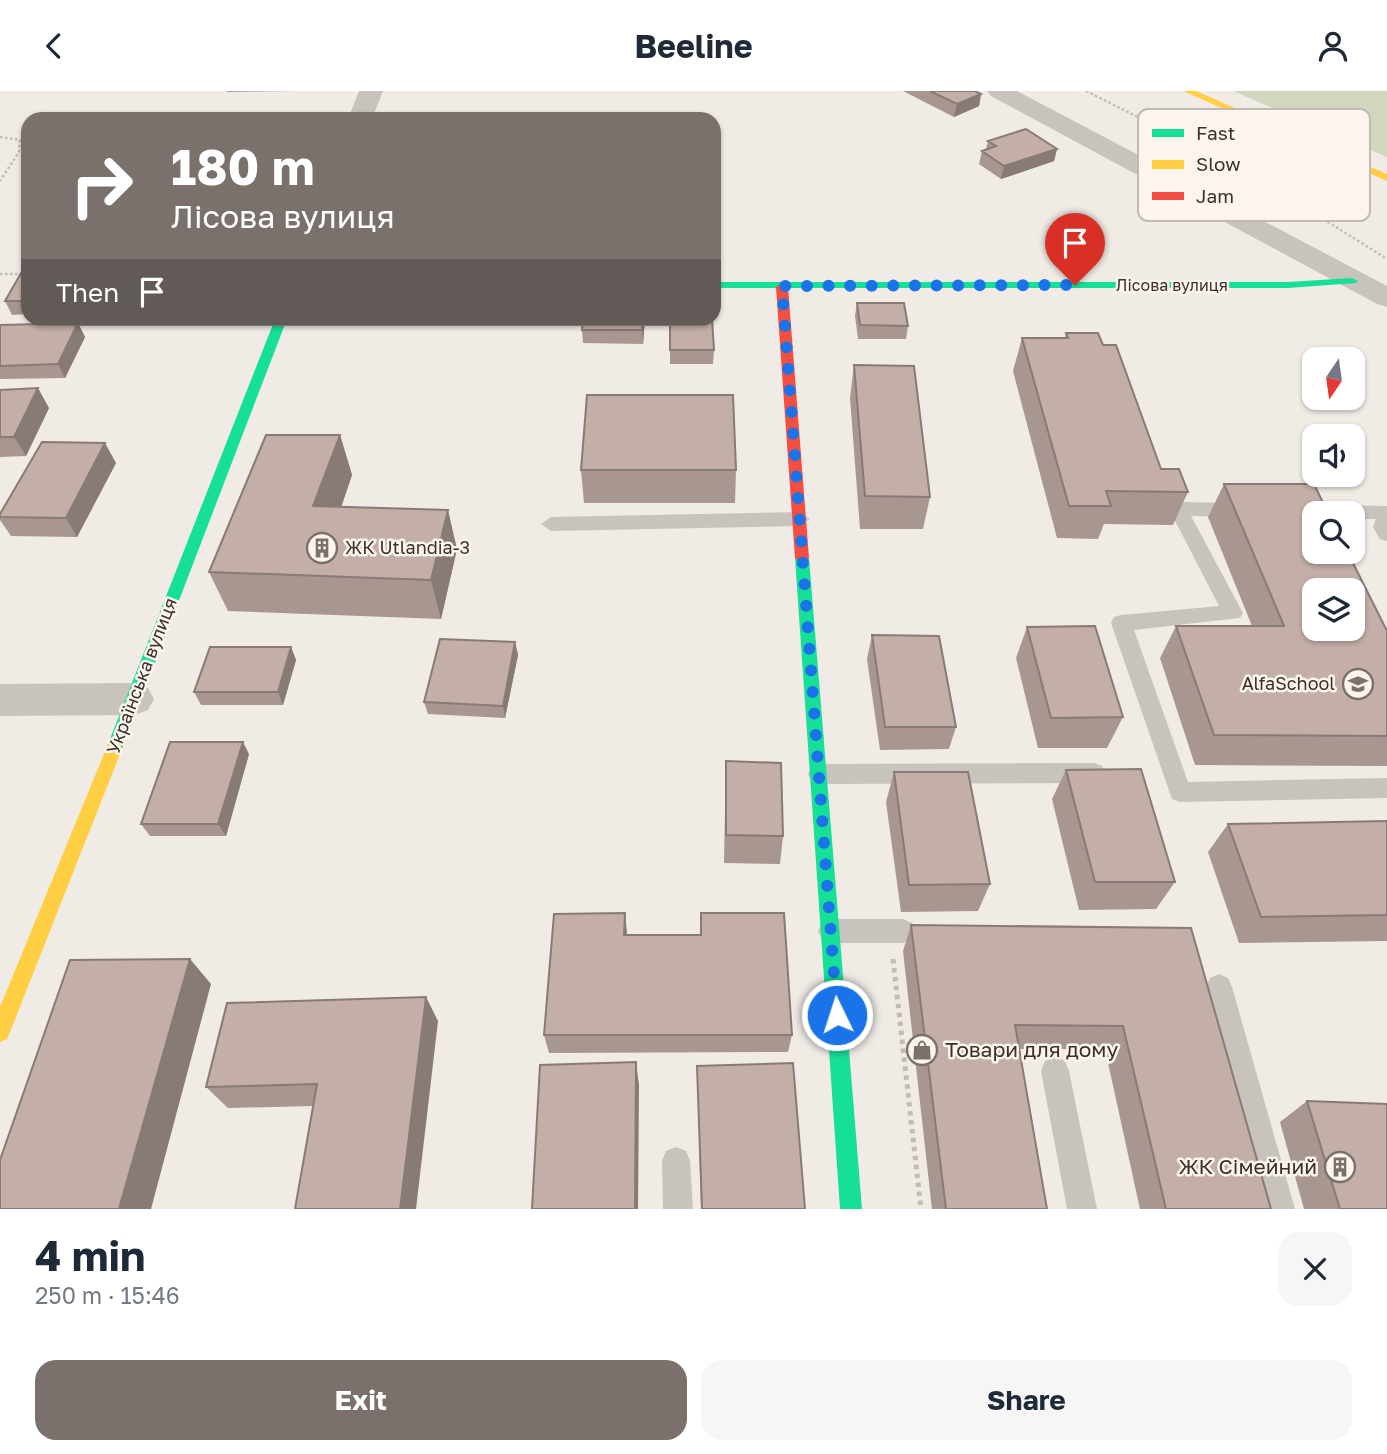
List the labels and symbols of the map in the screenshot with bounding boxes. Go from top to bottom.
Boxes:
legend [1138,109,1370,221]
text: Fast [1196,121,1235,144]
text: Slow [1196,152,1241,175]
text: Jam [1196,184,1234,207]
pin [1045,213,1105,285]
street label: Лісова вулиця [1116,275,1228,295]
north arrow [1302,347,1365,409]
building icon: ЖК Utlandia-3 [305,531,339,565]
place label: ЖК Utlandia-3 [345,536,470,558]
street label: Українська вулиця [101,594,181,757]
school or university icon: AlfaSchool [1341,667,1375,701]
place label: AlfaSchool [1242,672,1335,694]
position arrow [800,978,874,1052]
shop icon: Товари для дому [905,1033,939,1067]
place label: Товари для дому [945,1036,1118,1062]
building icon: ЖК Сімейний [1323,1150,1357,1184]
place label: ЖК Сімейний [1178,1153,1317,1179]

